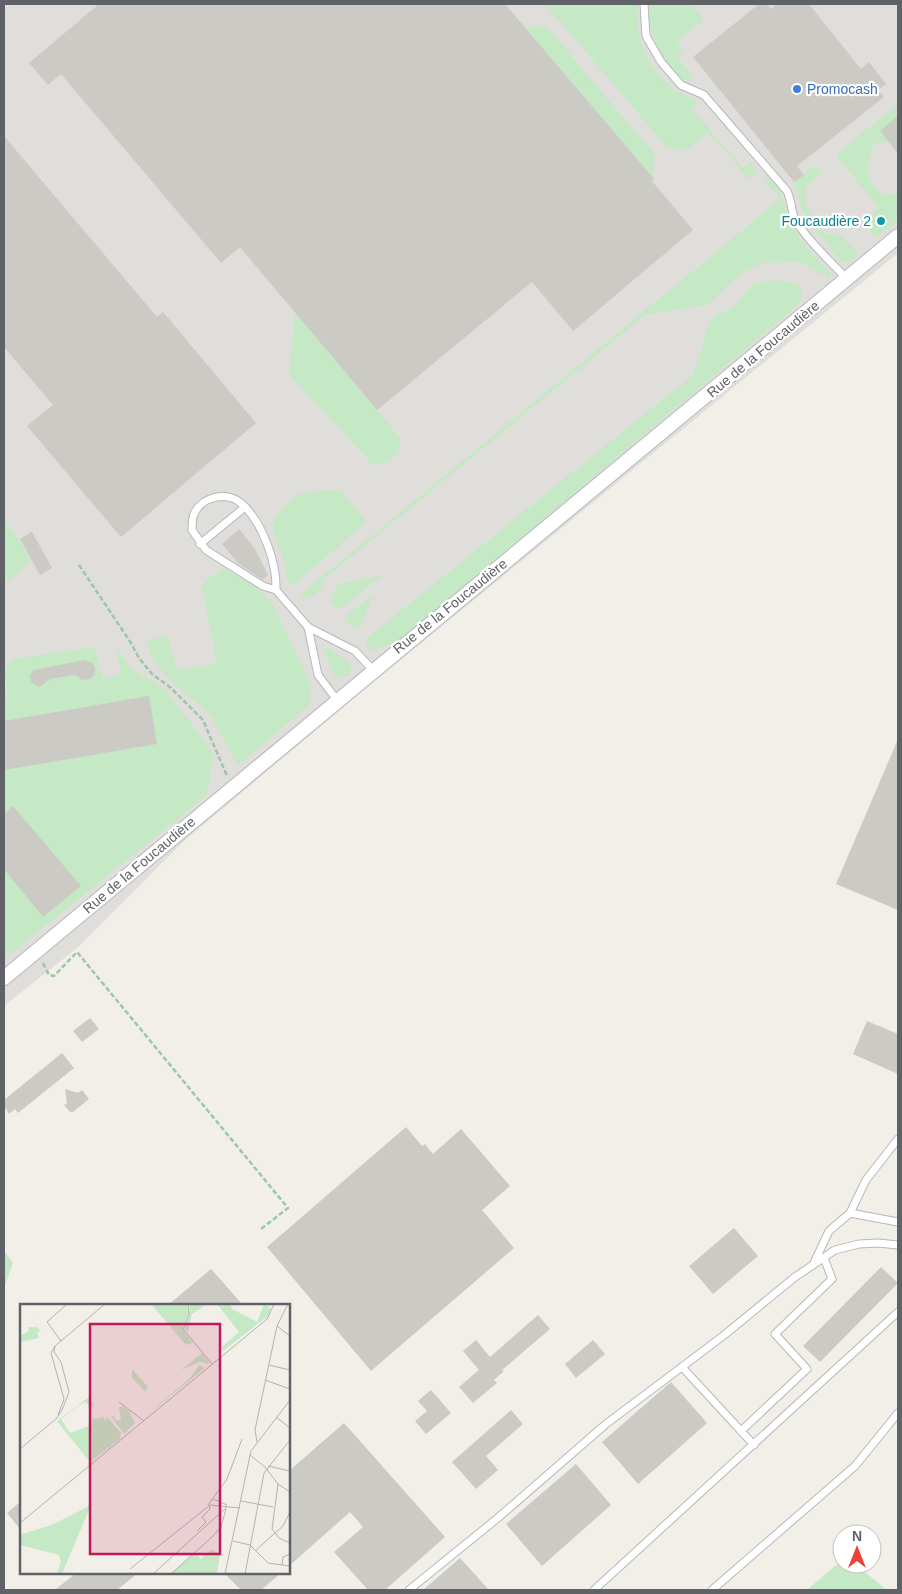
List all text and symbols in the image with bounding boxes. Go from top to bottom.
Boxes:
place label: Promocash [807,81,878,97]
marker: Promocash [791,83,803,95]
place label: Foucaudière 2 [781,213,871,229]
marker: Foucaudière 2 [875,215,887,227]
street label: Rue de la Foucaudière [704,297,823,401]
street label: Rue de la Foucaudière [390,555,510,657]
street label: Rue de la Foucaudière [80,813,199,917]
inset map [20,1304,290,1574]
north arrow [832,1524,882,1574]
text: N [852,1528,862,1544]

